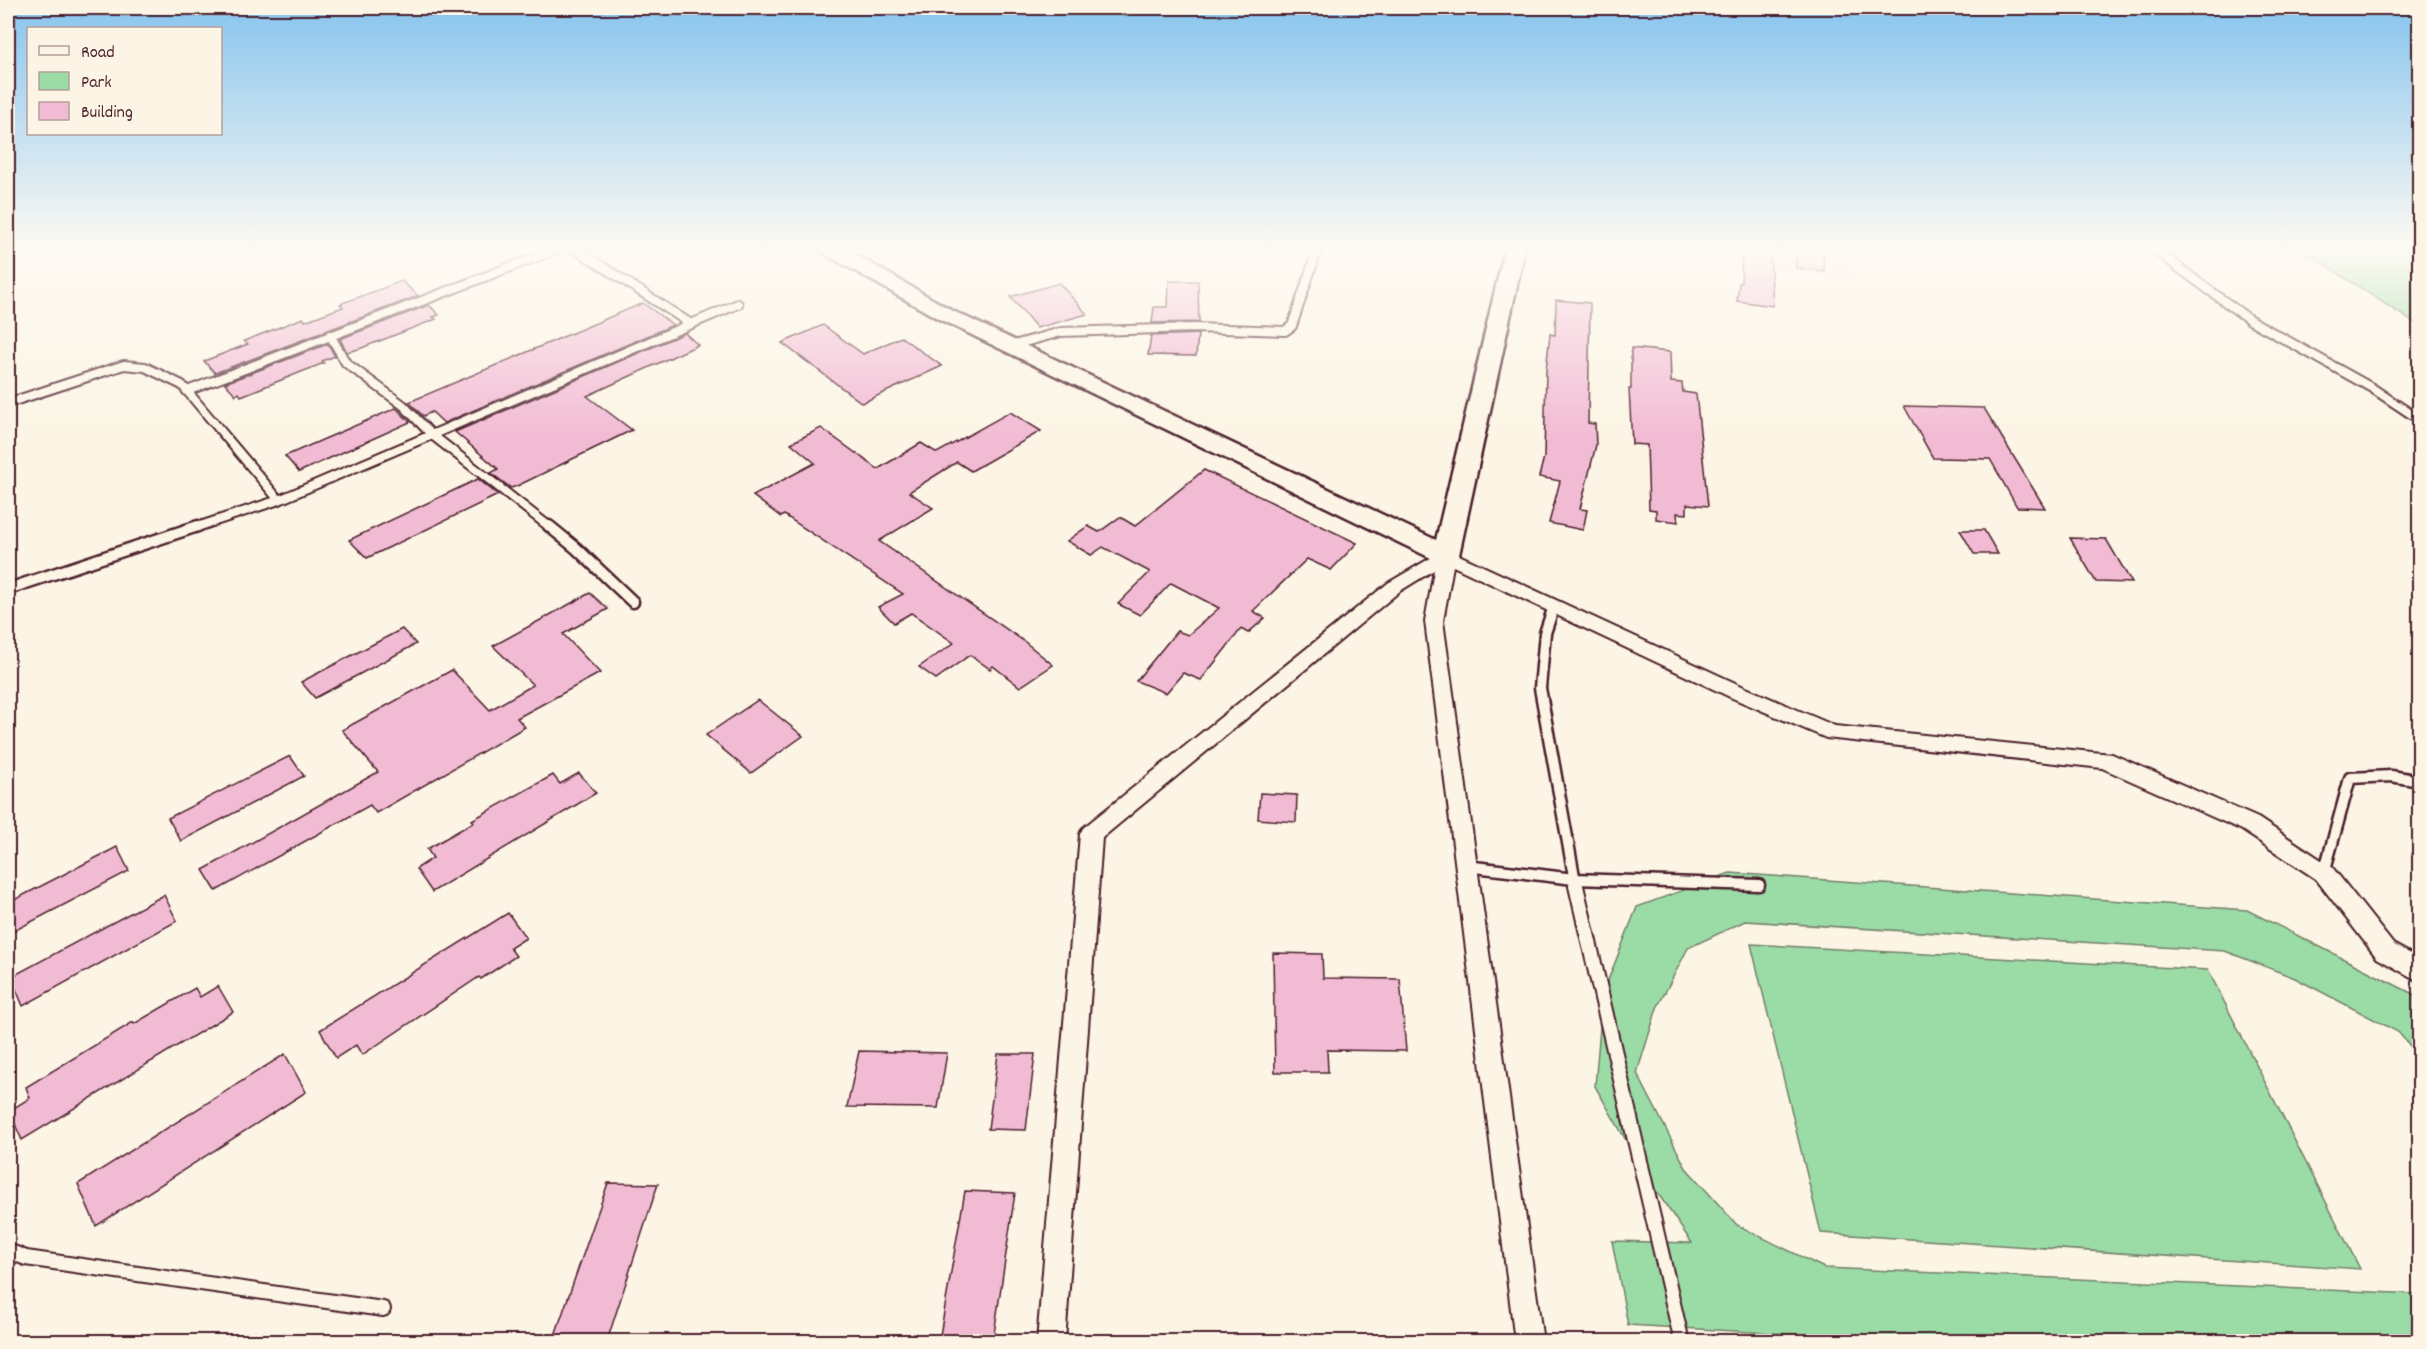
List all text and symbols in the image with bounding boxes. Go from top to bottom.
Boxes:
legend [27,27,222,135]
text: Road [81,41,115,66]
text: Park [81,71,112,96]
text: Building [81,101,133,126]

